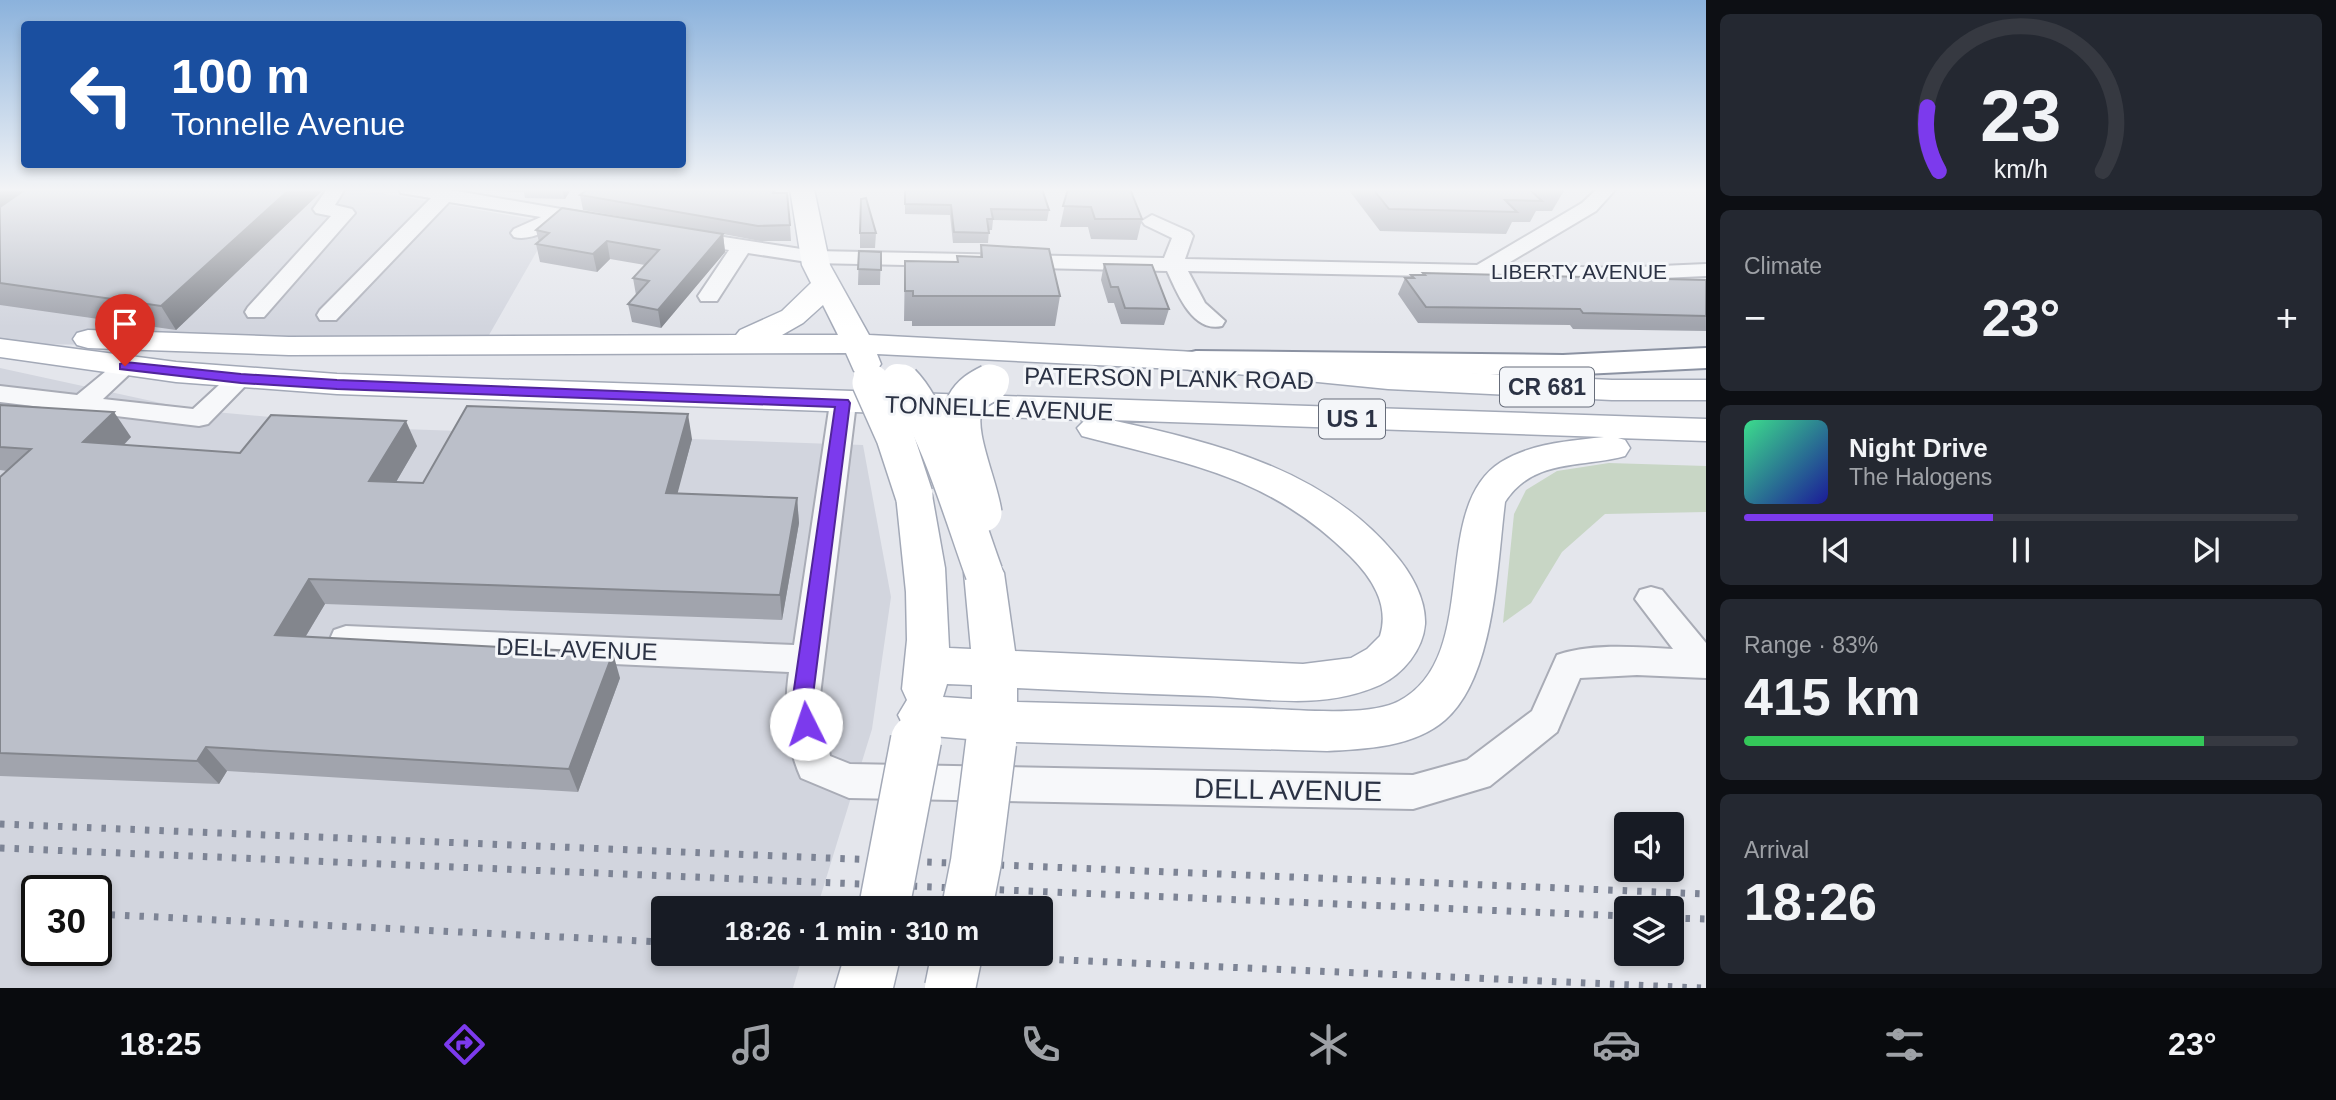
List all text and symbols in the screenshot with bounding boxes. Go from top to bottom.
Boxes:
icon: left [56,49,147,140]
text: 100 m [171,49,310,103]
text: 23 [1981,75,2061,156]
text: Tonnelle Avenue [171,106,405,142]
text: km/h [1994,155,2048,183]
text: Climate [1744,253,1822,279]
street label: LIBERTY AVENUE [1491,260,1667,283]
text: 23° [1982,289,2060,347]
pin [95,294,155,366]
text: − [1744,297,1766,339]
text: + [2276,297,2298,339]
icon: arrive [106,305,144,343]
street label: PATERSON PLANK ROAD [1024,362,1314,394]
road number: CR 681 [1500,368,1594,406]
street label: TONNELLE AVENUE [884,391,1114,425]
road number: US 1 [1319,400,1385,438]
text: Night Drive [1849,433,1988,463]
text: The Halogens [1849,464,1992,490]
icon: previous [1817,531,1855,569]
icon: pause [2002,531,2040,569]
icon: next [2187,531,2225,569]
text: Range · 83% [1744,632,1878,658]
street label: DELL AVENUE [496,633,658,665]
text: 415 km [1744,668,1920,726]
position arrow [769,687,843,761]
street label: DELL AVENUE [1194,773,1382,807]
map controls [1614,812,1684,966]
button: sound [1614,812,1684,882]
text: Arrival [1744,837,1809,863]
text: 18:26 [1744,873,1877,931]
speed limit sign: 30 [21,875,112,966]
button: layers [1614,896,1684,966]
text: 18:26 · 1 min · 310 m [725,916,979,946]
icon: directions [440,1020,489,1069]
icon: music [728,1020,777,1069]
icon: phone [1016,1020,1065,1069]
icon: climate [1304,1020,1353,1069]
icon: car [1592,1020,1641,1069]
icon: filters [1880,1020,1929,1069]
text: 18:25 [119,1026,201,1062]
text: 23° [2168,1026,2217,1062]

